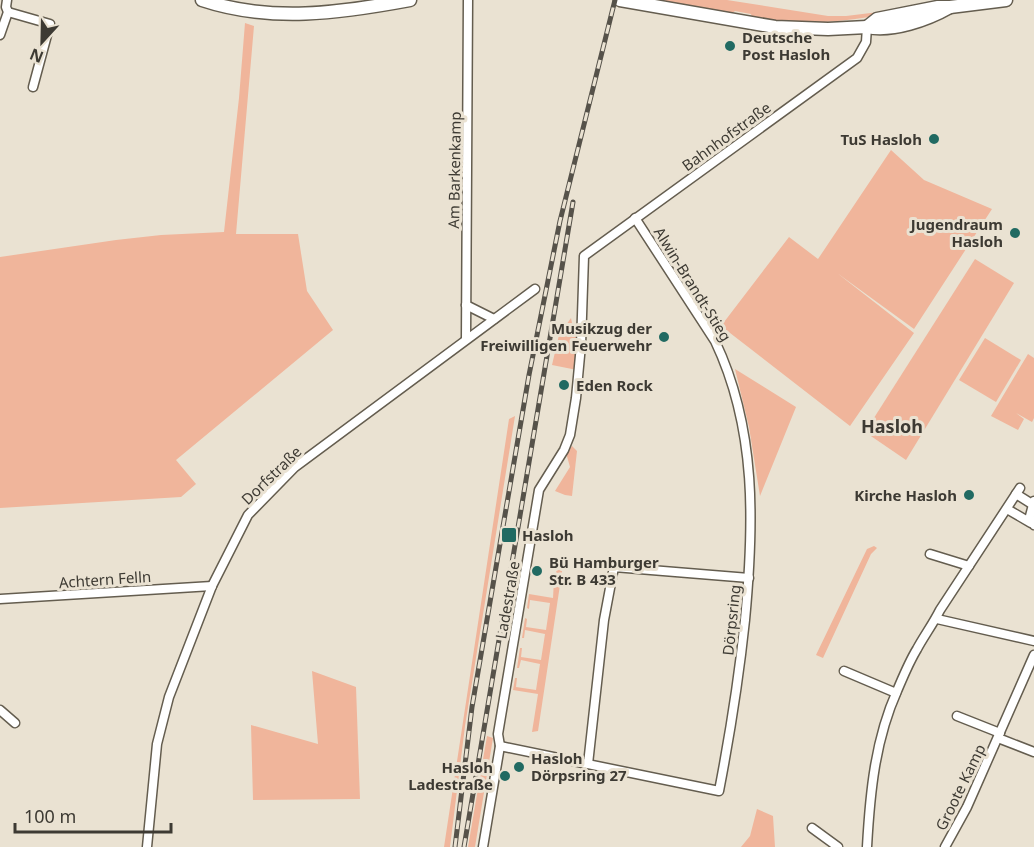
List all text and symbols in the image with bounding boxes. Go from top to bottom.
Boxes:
north arrow [12,12,72,72]
place label: Deutsche Post Hasloh [742,27,830,64]
marker: Deutsche Post Hasloh [723,39,737,53]
text: N [26,43,47,69]
street label: Bahnhofstraße [678,97,774,175]
street label: Am Barkenkamp [443,111,465,229]
place label: TuS Hasloh [841,129,922,149]
marker: TuS Hasloh [927,132,941,146]
place label: Jugendraum Hasloh [909,214,1003,251]
street label: Alwin-Brandt-Stieg [650,223,736,345]
marker: Jugendraum Hasloh [1008,226,1022,240]
place label: Musikzug der Freiwilligen Feuerwehr [480,318,652,355]
marker: Musikzug der Freiwilligen Feuerwehr [657,330,671,344]
place label: Eden Rock [576,375,653,395]
marker: Eden Rock [557,378,571,392]
district label: Hasloh [861,414,923,438]
street label: Dorfstraße [237,441,305,509]
place label: Kirche Hasloh [854,485,957,505]
marker: Kirche Hasloh [962,488,976,502]
place label: Hasloh [522,525,574,545]
marker: Hasloh [500,526,518,544]
place label: Bü Hamburger Str. B 433 [549,552,659,589]
street label: Ladestraße [490,559,524,641]
marker: Bü Hamburger Str. B 433 [530,564,544,578]
street label: Achtern Felln [58,566,152,592]
street label: Dörpsring [717,584,745,656]
street label: Groote Kamp [930,741,990,833]
place label: Hasloh Dörpsring 27 [531,748,627,785]
place label: Hasloh Ladestraße [408,757,493,794]
marker: Hasloh Dörpsring 27 [512,760,526,774]
marker: Hasloh Ladestraße [498,769,512,783]
scale bar [15,796,171,834]
text: 100 m [24,804,76,828]

